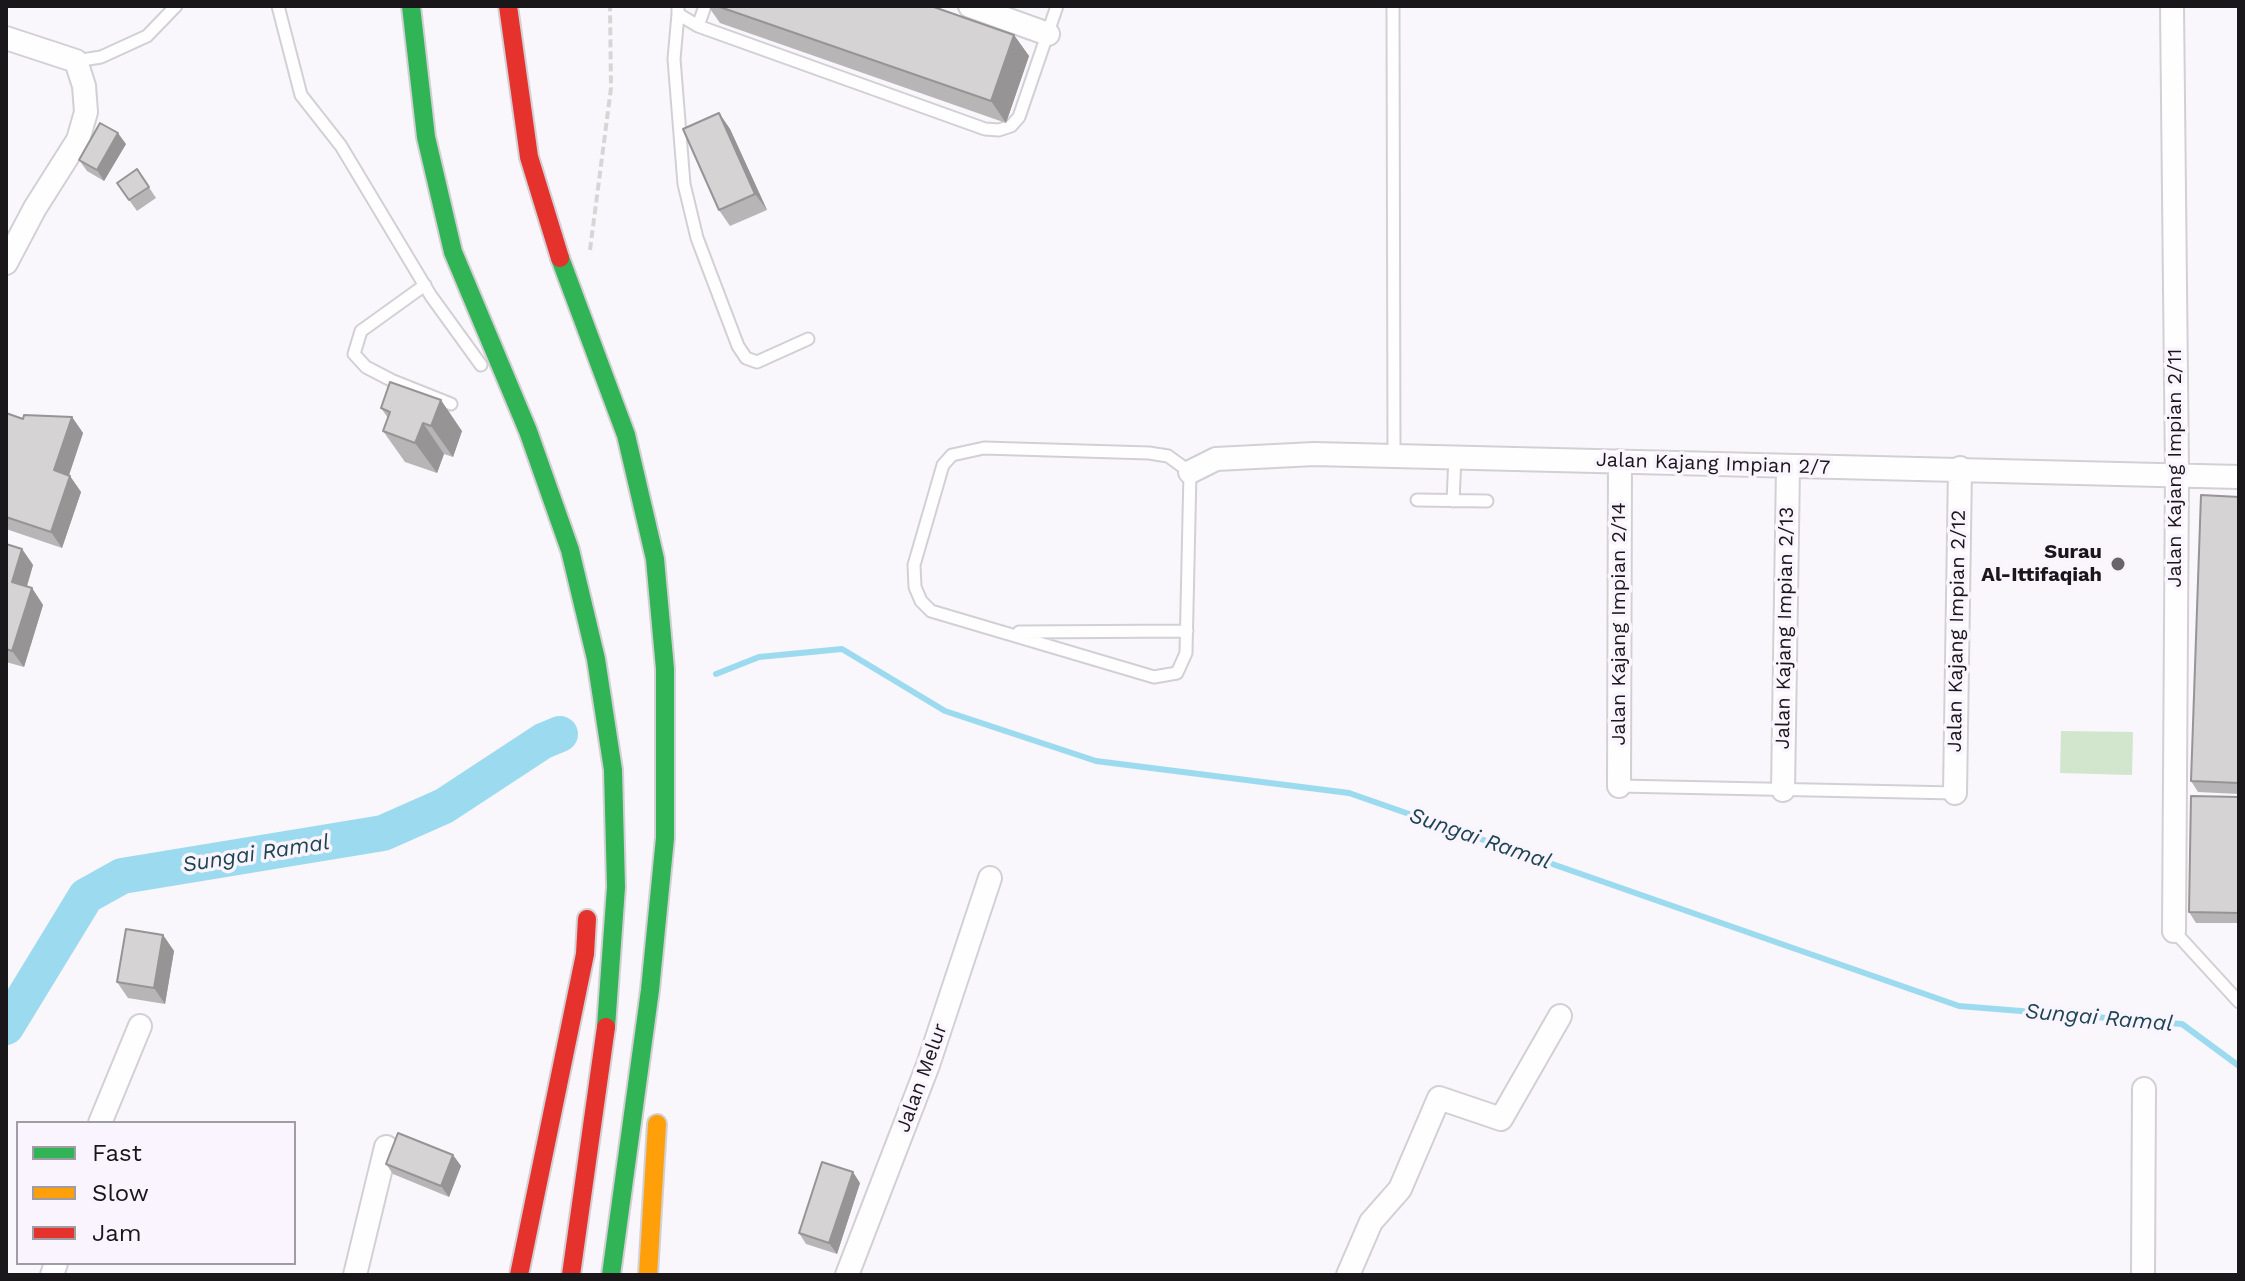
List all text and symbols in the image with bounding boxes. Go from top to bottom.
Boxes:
street label: Jalan Kajang Impian 2/11 [2163,349,2187,587]
street label: Jalan Kajang Impian 2/7 [1595,448,1831,480]
street label: Jalan Kajang Impian 2/14 [1607,502,1631,746]
street label: Jalan Kajang Impian 2/13 [1771,506,1799,750]
street label: Jalan Kajang Impian 2/12 [1943,509,1971,753]
place label: Surau Al-Ittifaqiah [1981,540,2102,587]
marker: Surau Al-Ittifaqiah [2109,555,2127,573]
water label: Sungai Ramal [1406,802,1554,876]
water label: Sungai Ramal [181,829,331,879]
water label: Sungai Ramal [2024,998,2174,1038]
street label: Jalan Melur [891,1020,953,1136]
legend [16,1121,296,1265]
text: Fast [92,1139,142,1167]
text: Slow [92,1179,149,1207]
text: Jam [92,1219,142,1247]

